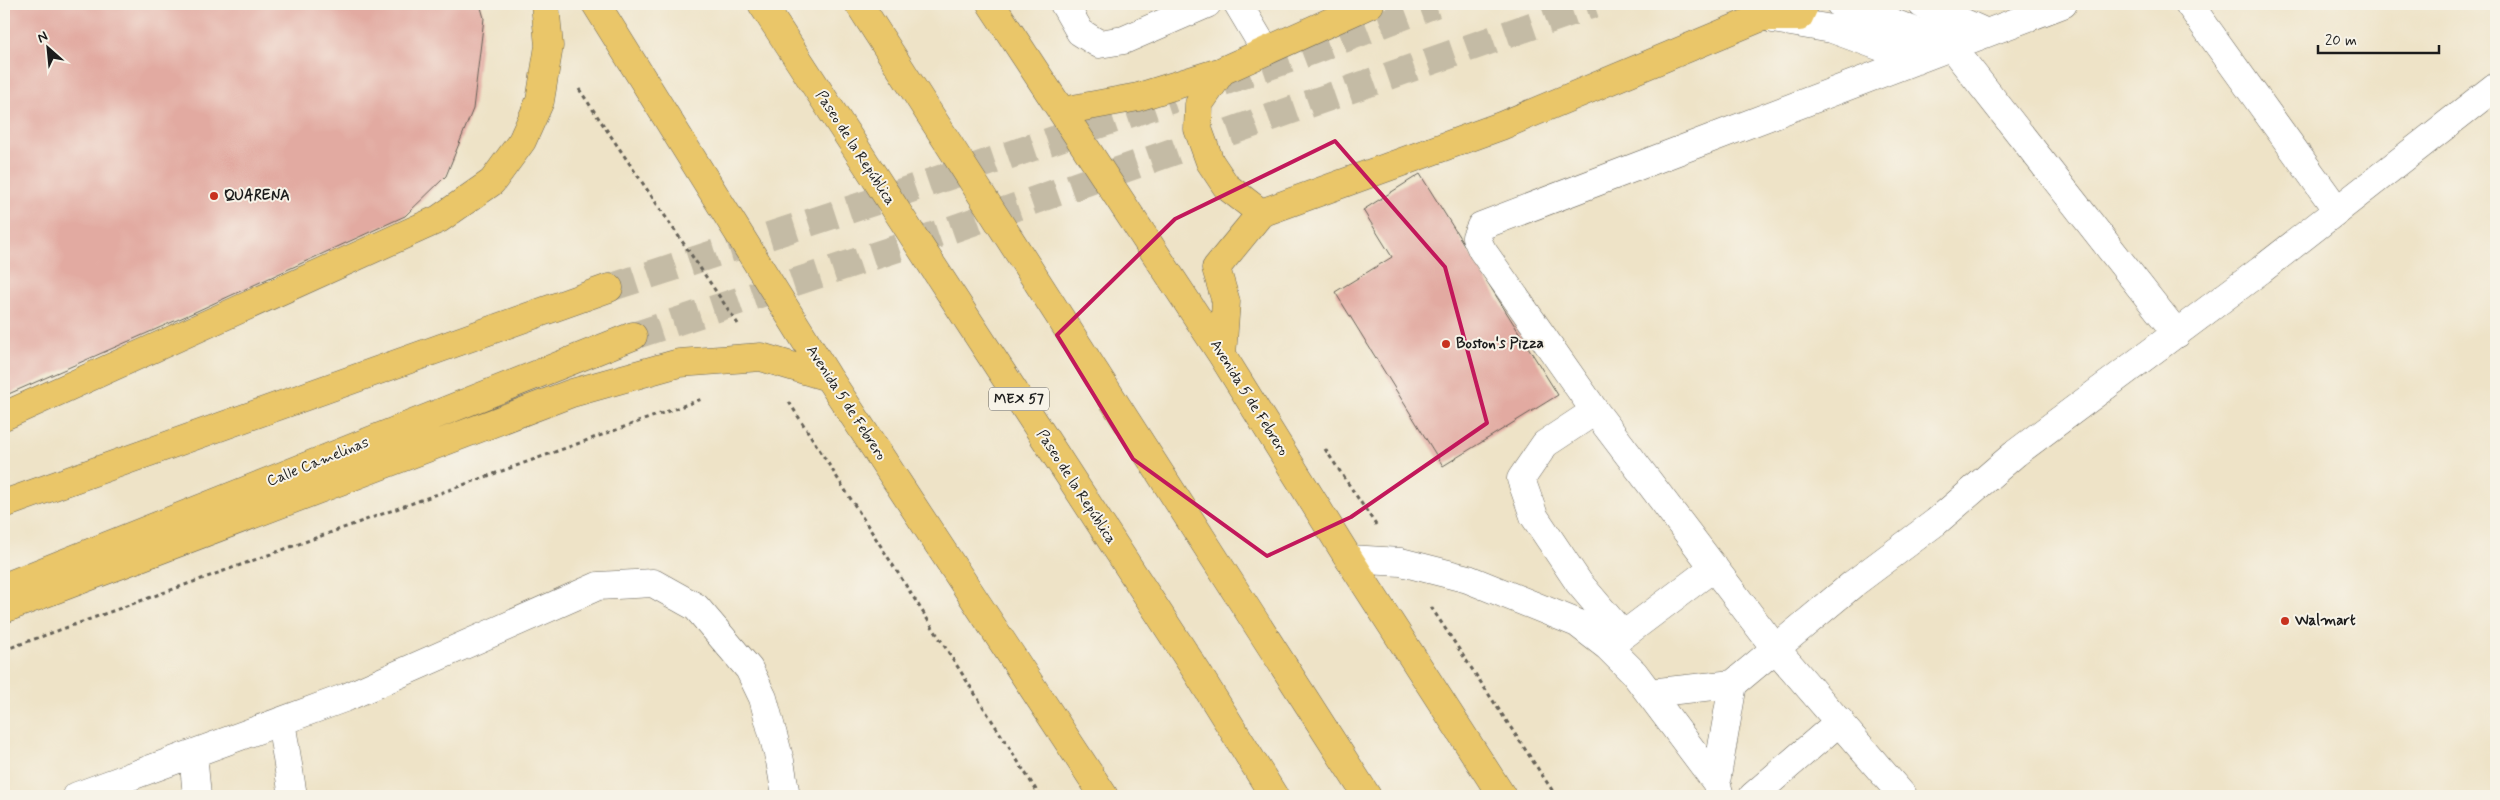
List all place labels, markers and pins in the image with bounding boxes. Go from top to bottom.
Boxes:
place label: QUARENA [224,186,290,206]
marker: QUARENA [208,190,220,202]
place label: Boston's Pizza [1456,334,1544,354]
marker: Boston's Pizza [1440,338,1452,350]
place label: Walmart [2294,611,2356,631]
marker: Walmart [2279,615,2291,627]

